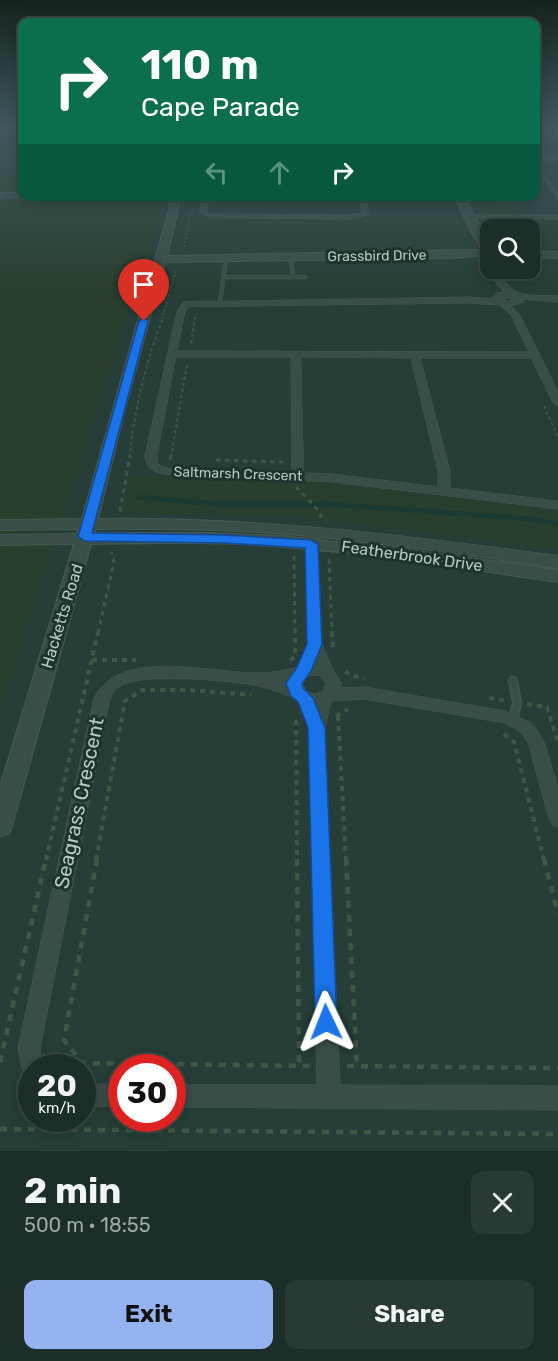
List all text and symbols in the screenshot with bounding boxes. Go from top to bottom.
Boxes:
text: 110 m [141,40,259,90]
icon: right [42,42,120,120]
text: Cape Parade [141,91,300,123]
icon: left [200,156,233,189]
icon: ahead [263,156,296,189]
icon: right [326,156,359,189]
map controls [480,219,540,279]
button: search [480,219,540,279]
street label: Grassbird Drive [327,247,427,265]
pin [118,259,169,321]
icon: arrive [127,268,160,301]
street label: Saltmarsh Crescent [173,463,303,485]
street label: Featherbrook Drive [340,537,484,575]
street label: Hacketts Road [37,561,87,671]
street label: Seagrass Crescent [49,715,109,891]
position arrow [294,990,358,1054]
speed limit sign: 30 [108,1054,186,1132]
text: 20 [37,1068,77,1104]
text: km/h [38,1099,76,1117]
text: 2 min [24,1169,122,1212]
button: close [471,1171,534,1234]
text: 500 m · 18:55 [24,1213,151,1237]
button: Exit [24,1280,273,1349]
button: Share [285,1280,534,1349]

